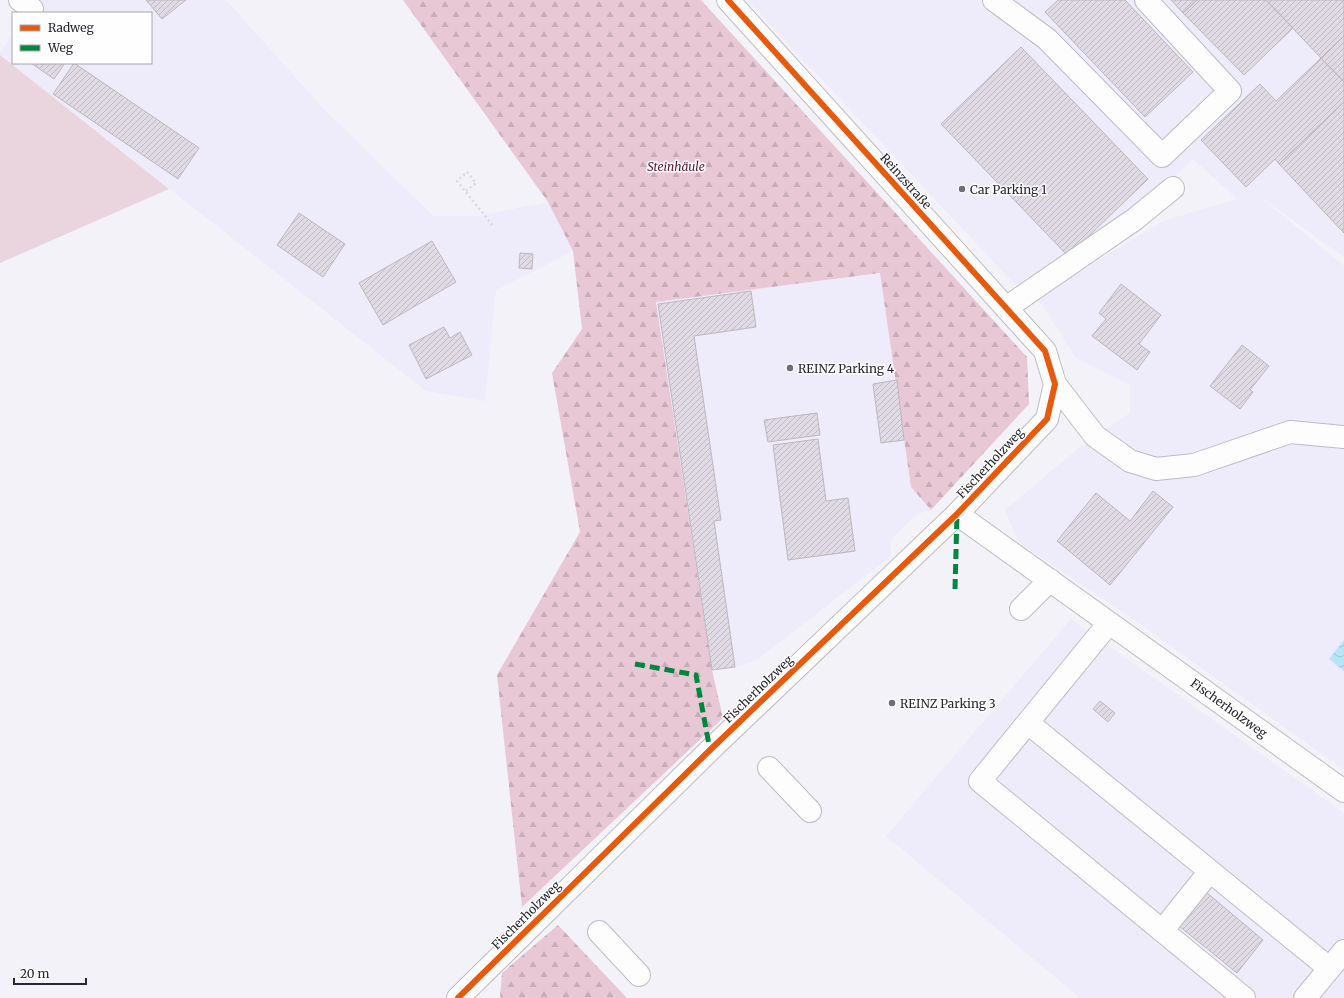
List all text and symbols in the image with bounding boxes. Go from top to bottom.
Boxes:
legend [12,12,152,64]
text: Radweg [48,20,94,35]
text: Weg [47,40,74,55]
street label: Reinzstraße [877,150,935,212]
park label: Steinhäule [647,159,705,174]
place label: Car Parking 1 [970,182,1047,197]
marker: Car Parking 1 [957,184,967,194]
place label: REINZ Parking 4 [798,361,895,376]
marker: REINZ Parking 4 [785,363,795,373]
street label: Fischerholzweg [953,424,1027,501]
street label: Fischerholzweg [720,652,796,726]
street label: Fischerholzweg [1188,675,1271,741]
place label: REINZ Parking 3 [900,696,996,711]
marker: REINZ Parking 3 [887,698,897,708]
street label: Fischerholzweg [489,877,564,952]
scale bar [14,960,86,986]
text: 20 m [20,966,49,981]

